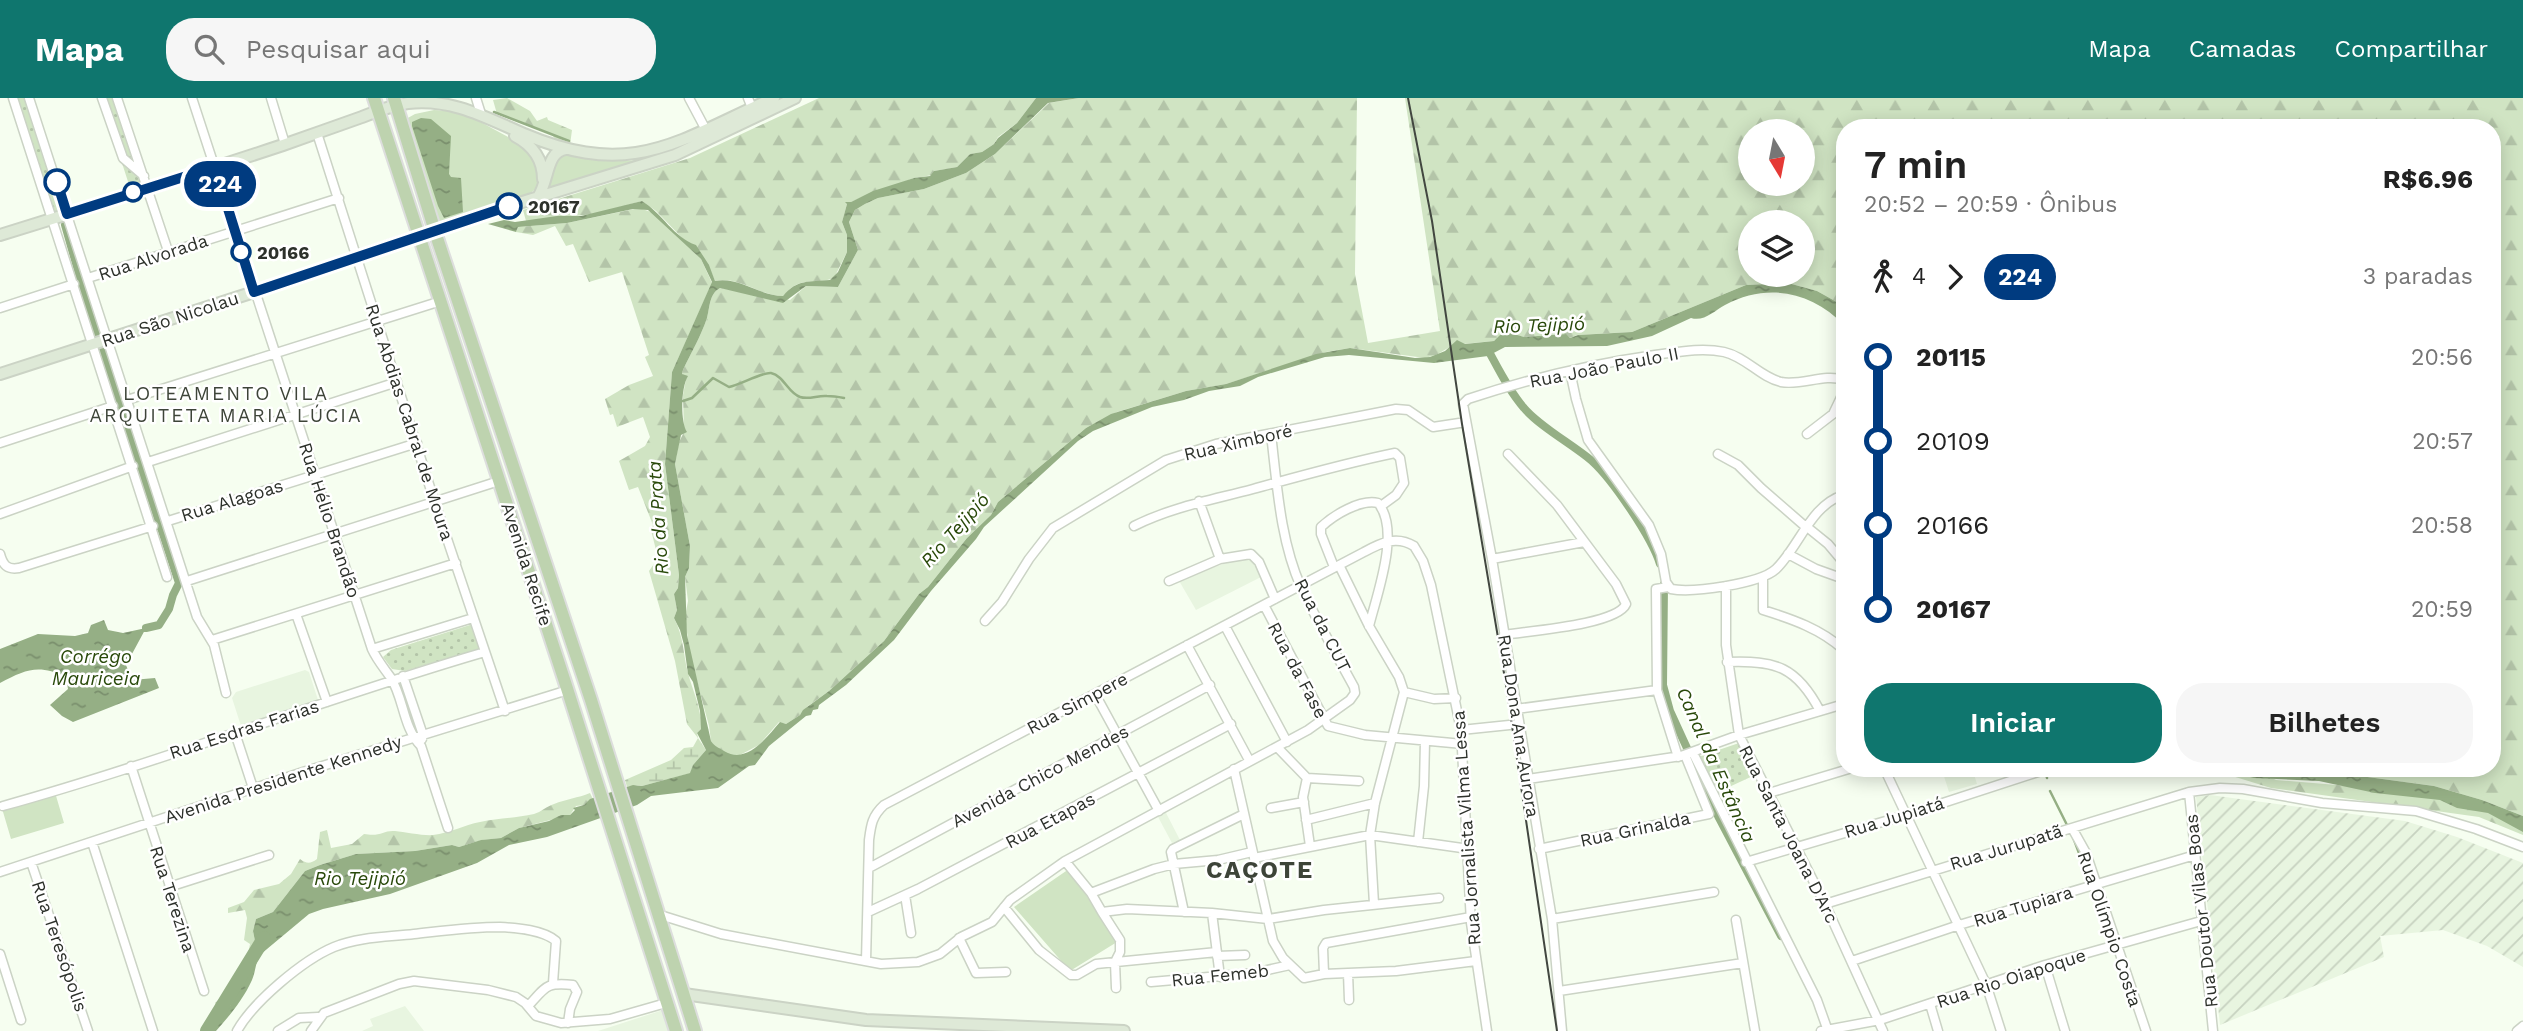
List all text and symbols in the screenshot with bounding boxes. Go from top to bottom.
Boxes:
search box [166,18,656,81]
text: Mapa [35,30,124,69]
icon: search [190,30,228,68]
text: Pesquisar aqui [246,34,431,64]
text: Mapa [2088,35,2151,63]
text: Camadas [2189,35,2297,63]
text: Compartilhar [2335,35,2488,63]
north arrow [1738,119,1815,196]
map controls [1738,119,1815,287]
text: 7 min [1864,143,1967,187]
line badge: 224 [180,161,260,207]
text: R$6.96 [2383,164,2473,194]
unlabelled marker [44,169,70,195]
text: 224 [198,170,242,198]
unlabelled marker [123,182,143,202]
text: 20:52 – 20:59 · Ônibus [1864,191,2117,218]
marker: 20167 [496,193,522,219]
place label: 20167 [528,196,580,217]
button: layers [1738,210,1815,287]
street label: Rua Alvorada [96,229,210,285]
marker: 20166 [231,242,251,262]
place label: 20166 [257,242,309,263]
icon: walk [1864,258,1902,296]
icon: forward [1936,258,1974,296]
text: 4 [1912,263,1926,290]
text: 224 [1998,263,2042,291]
text: 3 paradas [2363,263,2473,290]
street label: Rua São Nicolau [99,287,241,351]
street label: Rua Abdias Cabral de Moura [362,301,458,543]
water label: Rio Tejipió [1493,312,1585,338]
street label: Rua João Paulo II [1528,342,1680,392]
text: 20115 [1916,342,1986,372]
text: 20:56 [2411,344,2473,371]
district label: LOTEAMENTO VILA ARQUITETA MARIA LÚCIA [90,382,362,427]
street label: Rua Ximboré [1182,419,1294,465]
text: 20109 [1916,426,1990,456]
text: 20:57 [2412,428,2473,455]
street label: Rua Hélio Brandão [295,440,365,600]
water label: Rio da Prata [643,460,673,576]
street label: Rua Alagoas [178,475,286,525]
water label: Rio Tejipió [916,488,994,572]
street label: Avenida Recife [497,500,557,628]
text: 20166 [1916,510,1989,540]
text: 20:58 [2411,512,2473,539]
street label: Rua da CUT [1291,575,1356,675]
text: 20167 [1916,594,1991,624]
text: 20:59 [2411,596,2473,623]
street label: Rua da Fase [1264,618,1332,722]
street label: Rua Dona Ana Aurora [1494,633,1544,819]
water label: Corrégo Mauriceia [52,645,141,690]
street label: Rua Simpere [1023,668,1131,738]
button: Iniciar [1864,683,2162,763]
button: Bilhetes [2176,683,2473,763]
water label: Canal da Estância [1671,684,1761,847]
street label: Rua Esdras Farias [167,695,321,763]
street label: Rua Jornalista Vilma Lessa [1447,710,1485,946]
street label: Avenida Chico Mendes [948,720,1132,832]
street label: Avenida Presidente Kennedy [162,730,405,827]
street label: Rua Santa Joana D'Arc [1735,742,1843,926]
street label: Rua Etapas [1002,788,1098,852]
street label: Rua Jupiatá [1842,792,1946,842]
street label: Rua Grinalda [1578,807,1692,851]
street label: Rua Doutor Vilas Boas [2180,813,2222,1009]
street label: Rua Jurupatã [1947,820,2065,874]
street label: Rua Terezina [146,843,200,955]
street label: Rua Olímpio Costa [2074,848,2146,1010]
district label: CAÇOTE [1206,856,1314,884]
water label: Rio Tejipió [314,867,406,890]
street label: Rua Teresópolis [28,878,92,1014]
street label: Rua Tupiara [1971,881,2075,931]
street label: Rua Rio Oiapoque [1934,944,2088,1012]
street label: Rua Femeb [1170,959,1270,991]

